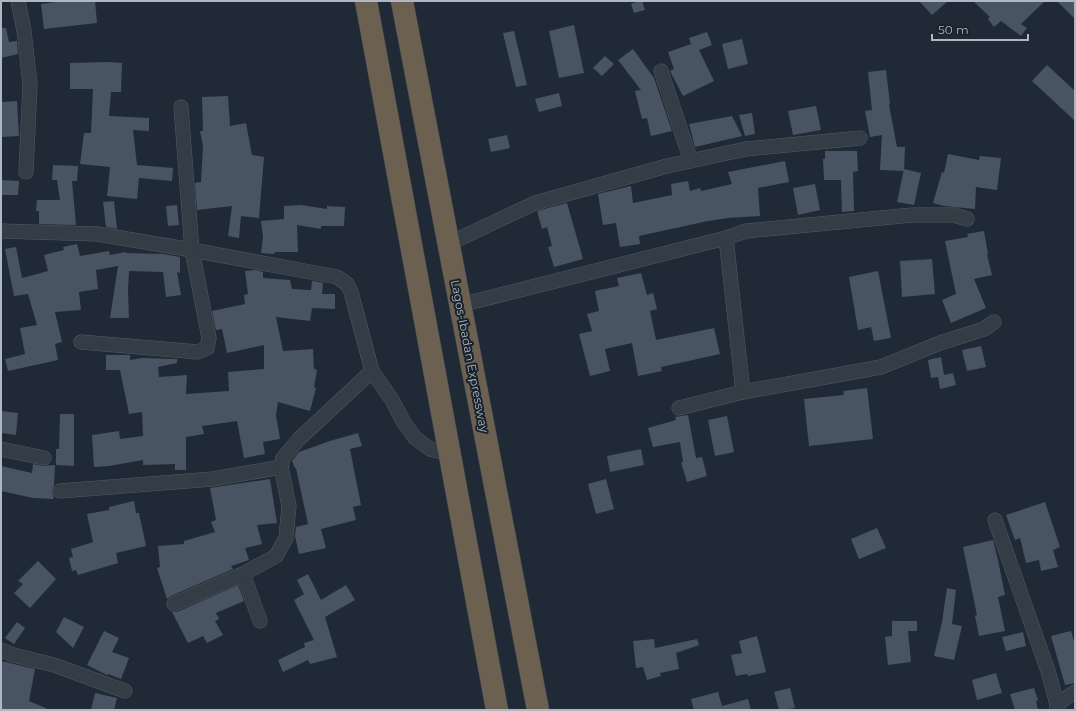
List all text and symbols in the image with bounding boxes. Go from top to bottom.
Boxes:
scale bar [932,16,1028,42]
text: 50 m [938,22,969,37]
street label: Lagos-Ibadan Expressway [448,278,492,434]

